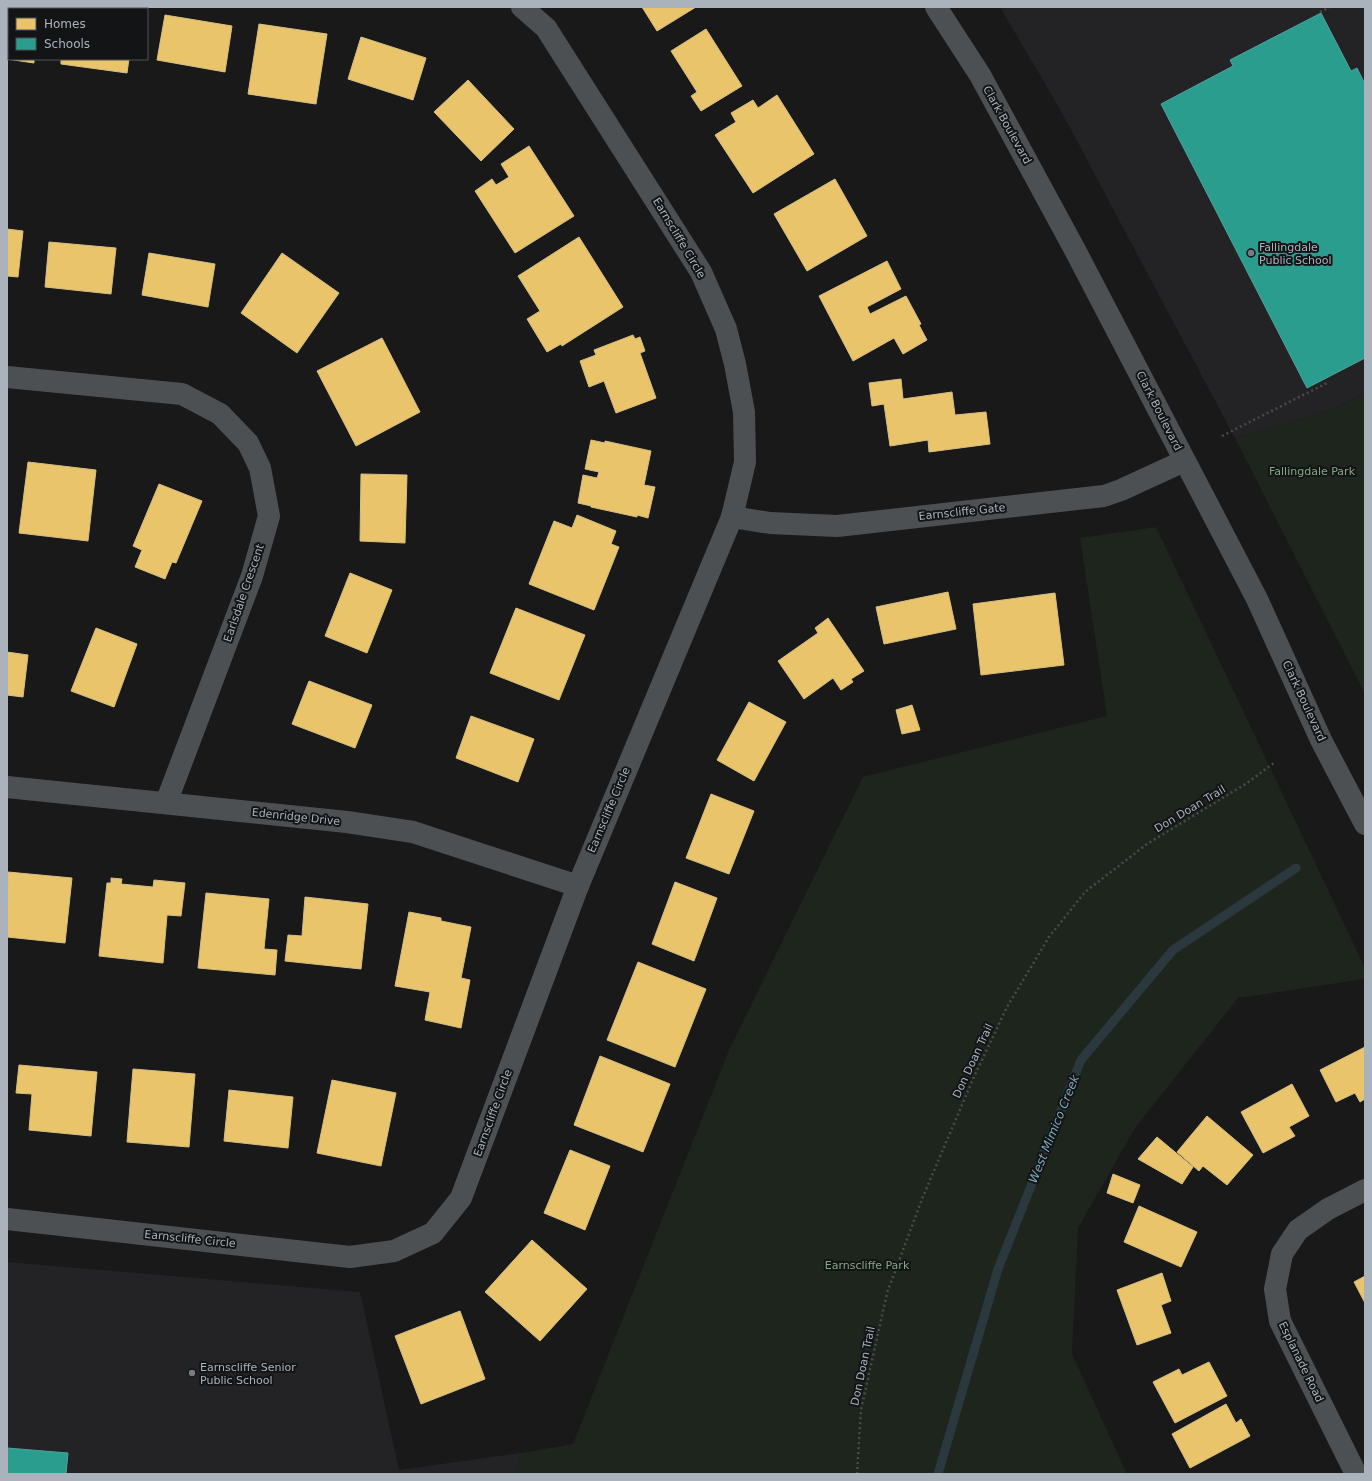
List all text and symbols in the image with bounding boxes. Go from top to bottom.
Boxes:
legend [8,8,148,60]
text: Homes [44,17,86,31]
text: Schools [44,37,90,51]
street label: Clark Boulevard [980,84,1034,166]
street label: Earnscliffe Circle [650,195,708,281]
place label: Fallingdale Public School [1259,241,1332,267]
marker: Fallingdale Public School [1246,248,1256,258]
street label: Clark Boulevard [1133,369,1185,453]
park label: Fallingdale Park [1269,465,1356,478]
street label: Earnscliffe Gate [918,501,1006,523]
street label: Earlsdale Crescent [221,542,267,644]
street label: Clark Boulevard [1280,659,1328,743]
street label: Earnscliffe Circle [585,765,633,855]
street label: Don Doan Trail [1152,783,1228,835]
street label: Edenridge Drive [251,806,341,828]
street label: Don Doan Trail [950,1022,996,1100]
street label: Earnscliffe Circle [471,1068,515,1158]
water label: West Mimico Creek [1026,1072,1083,1185]
street label: Earnscliffe Circle [144,1228,236,1250]
park label: Earnscliffe Park [825,1259,910,1272]
street label: Esplanade Road [1276,1320,1326,1404]
street label: Don Doan Trail [848,1325,878,1407]
place label: Earnscliffe Senior Public School [200,1361,296,1387]
marker: Earnscliffe Senior Public School [187,1368,197,1378]

